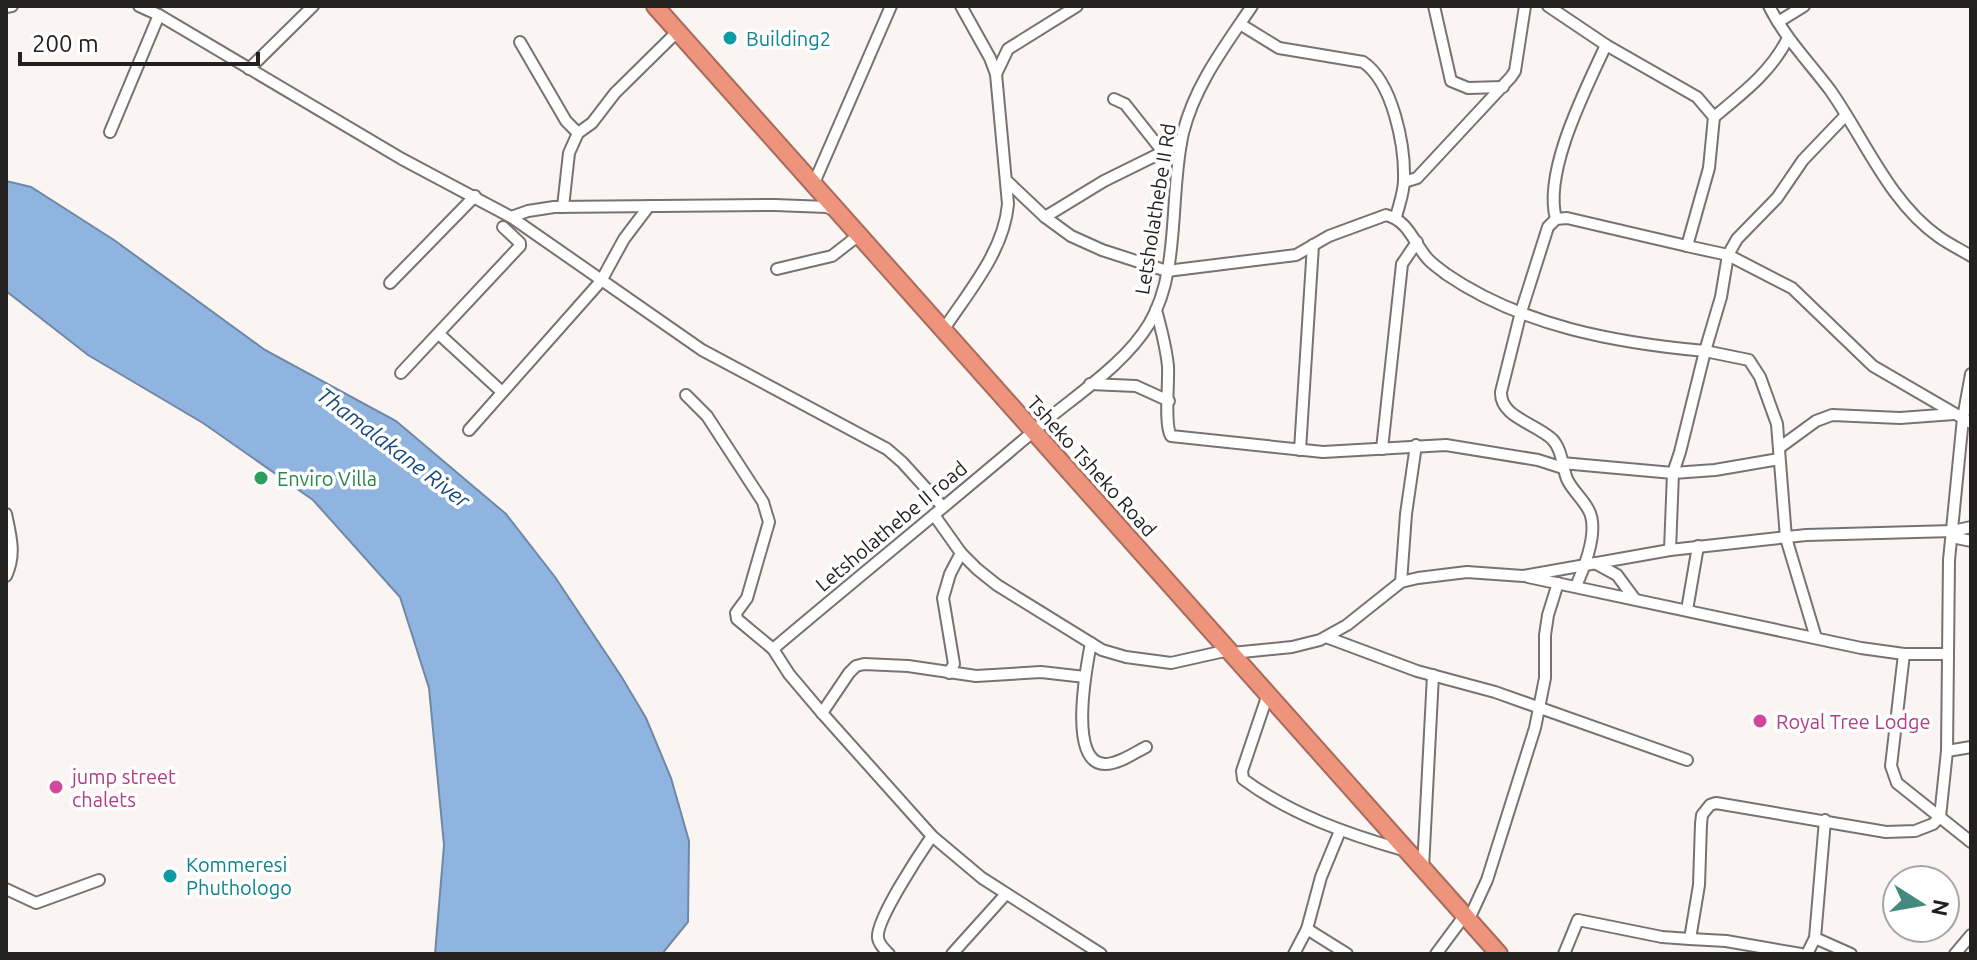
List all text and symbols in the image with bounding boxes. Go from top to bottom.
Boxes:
scale bar [20,16,258,66]
place label: Building2 [746,27,831,50]
marker: Building2 [721,29,739,47]
text: 200 m [32,30,99,57]
street label: Letsholathebe II Rd [1130,122,1180,296]
water label: Thamalakane River [313,382,476,513]
street label: Tsheko Tsheko Road [1023,391,1161,541]
street label: Letsholathebe II road [811,456,971,596]
place label: Enviro Villa [277,467,377,490]
marker: Enviro Villa [252,469,270,487]
place label: Royal Tree Lodge [1776,710,1931,733]
marker: Royal Tree Lodge [1751,712,1769,730]
place label: jump street chalets [70,765,176,811]
marker: jump street chalets [47,778,65,796]
place label: Kommeresi Phuthologo [186,853,292,899]
north arrow [1881,864,1961,944]
marker: Kommeresi Phuthologo [161,867,179,885]
text: N [1927,897,1955,918]

